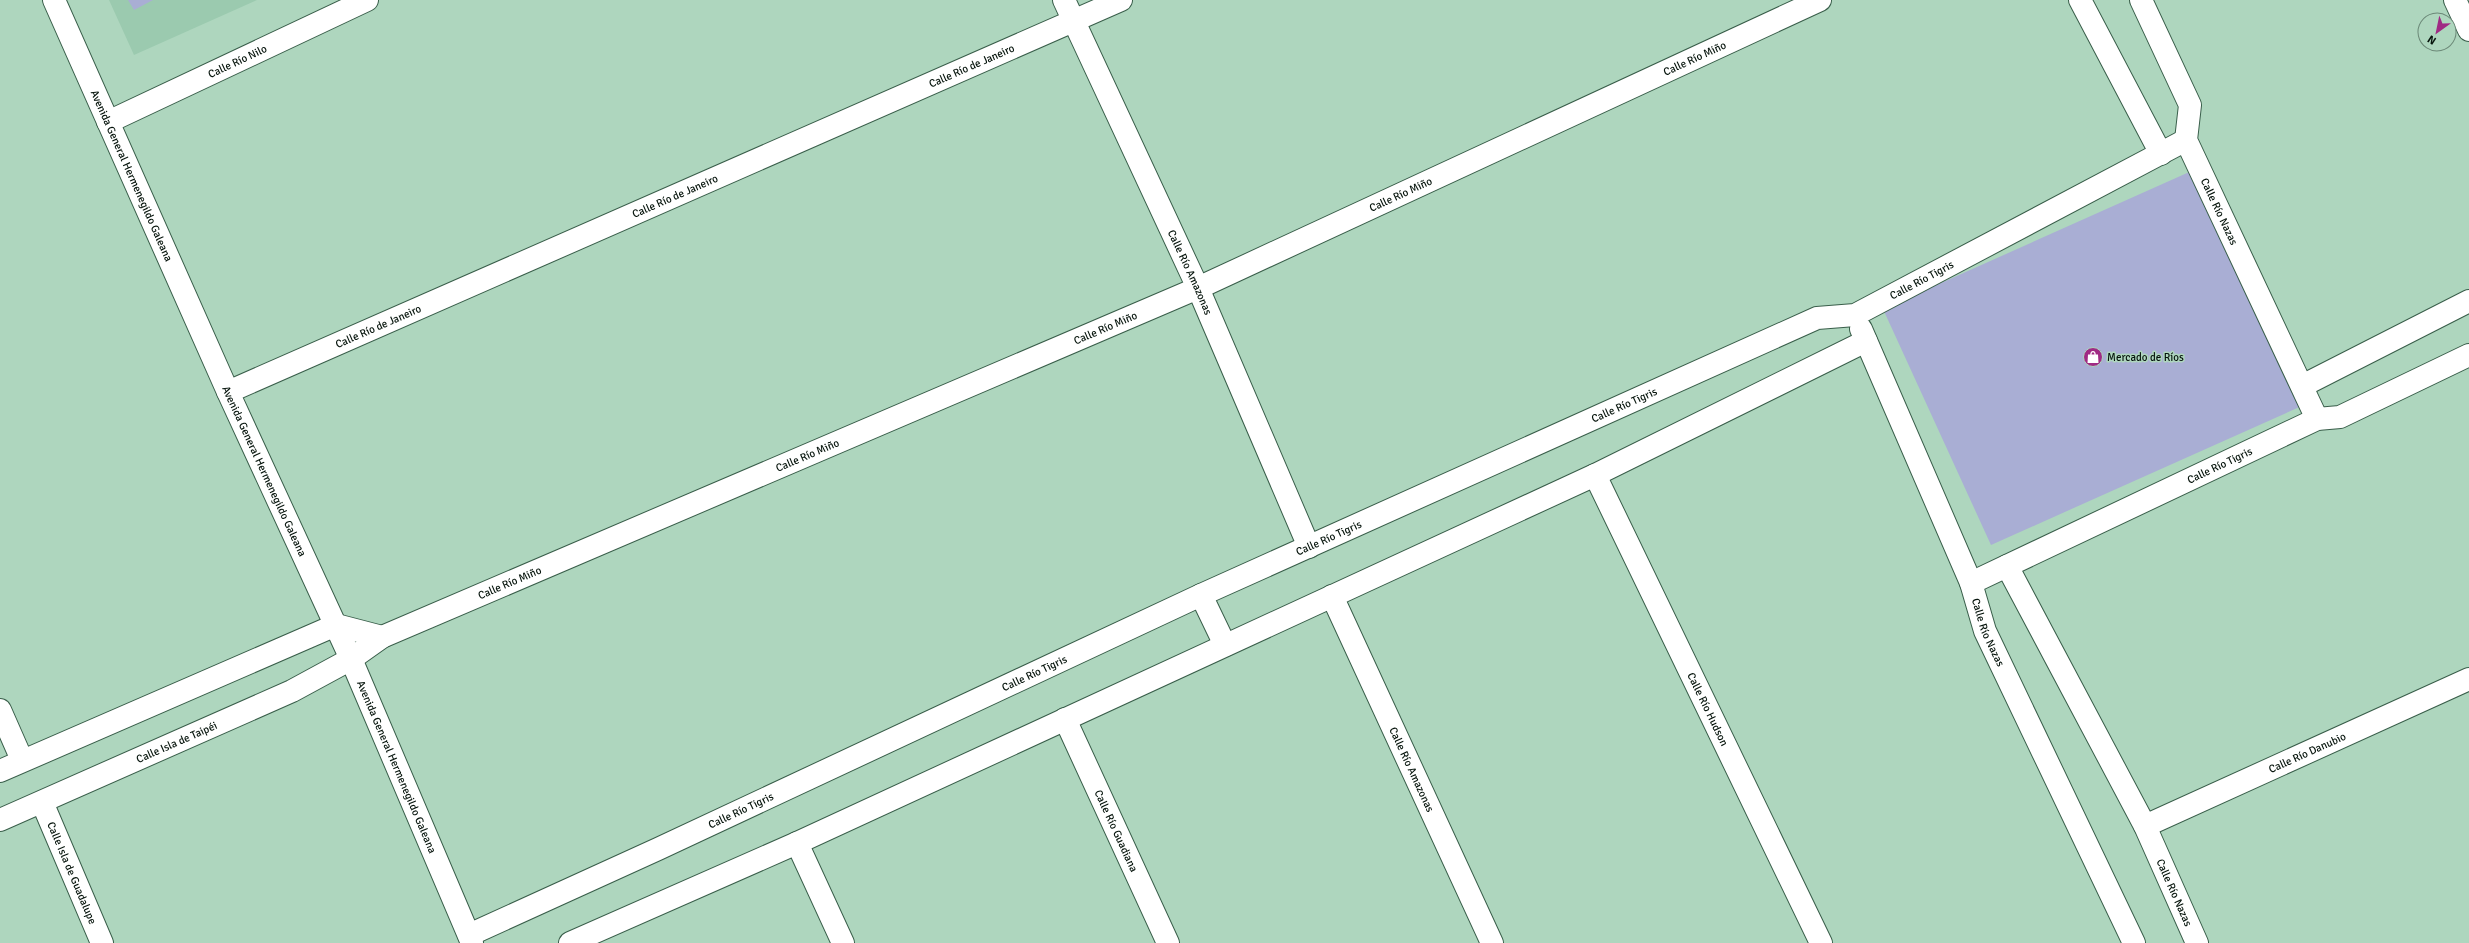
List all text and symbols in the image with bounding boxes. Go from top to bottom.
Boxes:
north arrow [2417,12,2457,52]
text: N [2425,32,2439,48]
street label: Calle Río Miño [1661,38,1728,79]
street label: Calle Río de Janeiro [927,41,1017,91]
street label: Calle Río Nilo [206,42,269,81]
street label: Avenida General Hermenegildo Galeana [88,88,175,264]
street label: Calle Río de Janeiro [630,172,720,221]
street label: Calle Río Miño [1367,174,1434,215]
street label: Calle Río Nazas [2198,176,2240,247]
street label: Calle Río Amazonas [1165,228,1215,317]
street label: Calle Río Tigris [1888,258,1956,302]
street label: Calle Río de Janeiro [334,302,423,351]
street label: Calle Río Miño [1072,309,1139,347]
shop icon: Mercado de Ríos [2082,346,2104,368]
place label: Mercado de Ríos [2107,351,2184,364]
street label: Avenida General Hermenegildo Galeana [219,384,309,559]
street label: Calle Río Tigris [1590,385,1659,426]
street label: Calle Río Miño [774,436,841,475]
street label: Calle Río Tigris [2185,445,2254,487]
street label: Calle Río Tigris [1294,518,1364,558]
street label: Calle Río Miño [476,564,544,602]
street label: Calle Río Nazas [1969,597,2007,669]
street label: Calle Río Tigris [1000,653,1069,694]
street label: Calle Río Hudson [1684,671,1731,748]
street label: Avenida General Hermenegildo Galeana [354,679,439,856]
street label: Calle Isla de Taipéi [134,719,219,766]
street label: Calle Río Amazonas [1386,725,1437,814]
street label: Calle Río Danubio [2267,730,2348,776]
street label: Calle Río Guadiana [1091,788,1141,874]
street label: Calle Río Tigris [706,790,776,832]
street label: Calle Isla de Guadalupe [44,820,99,926]
street label: Calle Río Nazas [2153,857,2195,929]

